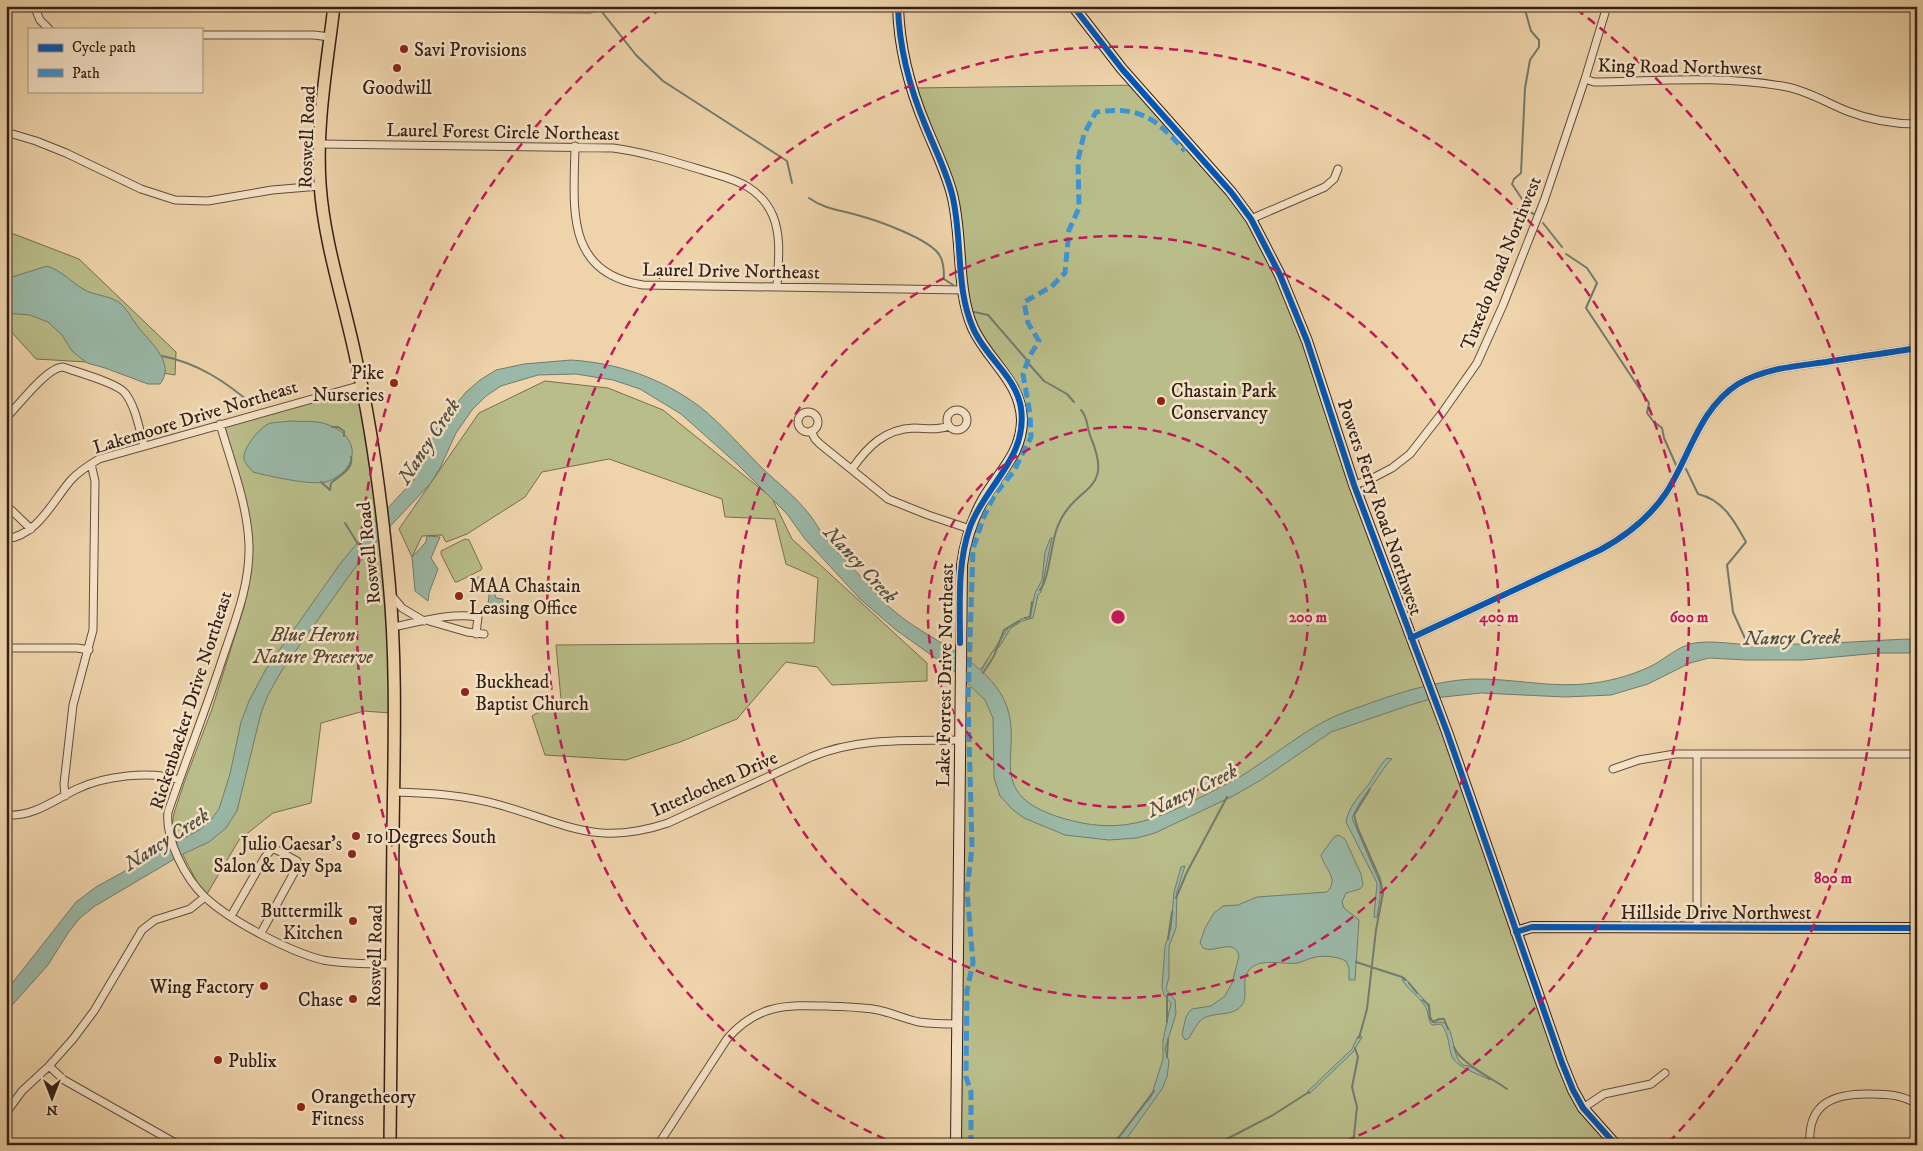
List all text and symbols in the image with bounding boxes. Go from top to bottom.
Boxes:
legend [28,28,202,92]
text: Cycle path [72,38,136,57]
place label: Savi Provisions [414,39,527,62]
marker: Savi Provisions [398,43,410,55]
street label: King Road Northwest [1597,55,1763,80]
marker: Goodwill [391,62,403,74]
text: Path [72,64,100,83]
place label: Goodwill [362,77,432,100]
street label: Roswell Road [294,85,321,189]
street label: Laurel Forest Circle Northeast [386,119,620,146]
street label: Tuxedo Road Northwest [1456,173,1547,354]
street label: Laurel Drive Northeast [642,258,820,285]
place label: Pike Nurseries [312,362,384,407]
street label: Lakemoore Drive Northeast [90,375,301,460]
marker: Pike Nurseries [388,377,400,389]
place label: Chastain Park Conservancy [1171,380,1277,425]
water label: Nancy Creek [392,394,466,490]
marker: Chastain Park Conservancy [1155,395,1167,407]
street label: Powers Ferry Road Northwest [1332,396,1427,618]
street label: Roswell Road [353,500,386,605]
water label: Nancy Creek [817,520,903,609]
street label: Lake Forrest Drive Northeast [932,563,959,787]
place label: MAA Chastain Leasing Office [469,575,581,620]
street label: Rickenbacker Drive Northeast [145,588,238,813]
marker: MAA Chastain Leasing Office [453,590,465,602]
centre of rings [1109,608,1127,626]
text: 200 m [1289,608,1328,627]
text: 400 m [1478,608,1519,627]
text: 600 m [1670,608,1709,627]
park label: Blue Heron Nature Preserve [252,624,373,669]
water label: Nancy Creek [1742,625,1841,652]
place label: Buckhead Baptist Church [475,671,589,716]
marker: Buckhead Baptist Church [459,686,471,698]
street label: Interlochen Drive [648,746,781,822]
water label: Nancy Creek [1143,759,1242,824]
water label: Nancy Creek [119,803,215,878]
place label: 10 Degrees South [366,826,496,849]
marker: 10 Degrees South [350,830,362,842]
place label: Julio Caesar’s Salon & Day Spa [214,833,342,878]
marker: Julio Caesar’s Salon & Day Spa [346,848,358,860]
text: 800 m [1814,869,1853,888]
place label: Buttermilk Kitchen [260,900,344,945]
street label: Hillside Drive Northwest [1620,902,1812,925]
street label: Roswell Road [363,904,388,1008]
marker: Buttermilk Kitchen [347,915,359,927]
place label: Wing Factory [149,976,255,999]
marker: Wing Factory [258,980,270,992]
place label: Chase [298,989,343,1012]
marker: Chase [347,993,359,1005]
place label: Publix [228,1050,278,1073]
marker: Publix [212,1054,224,1066]
north arrow [28,1074,78,1124]
place label: Orangetheory Fitness [311,1086,417,1131]
text: N [46,1101,58,1119]
marker: Orangetheory Fitness [295,1101,307,1113]

